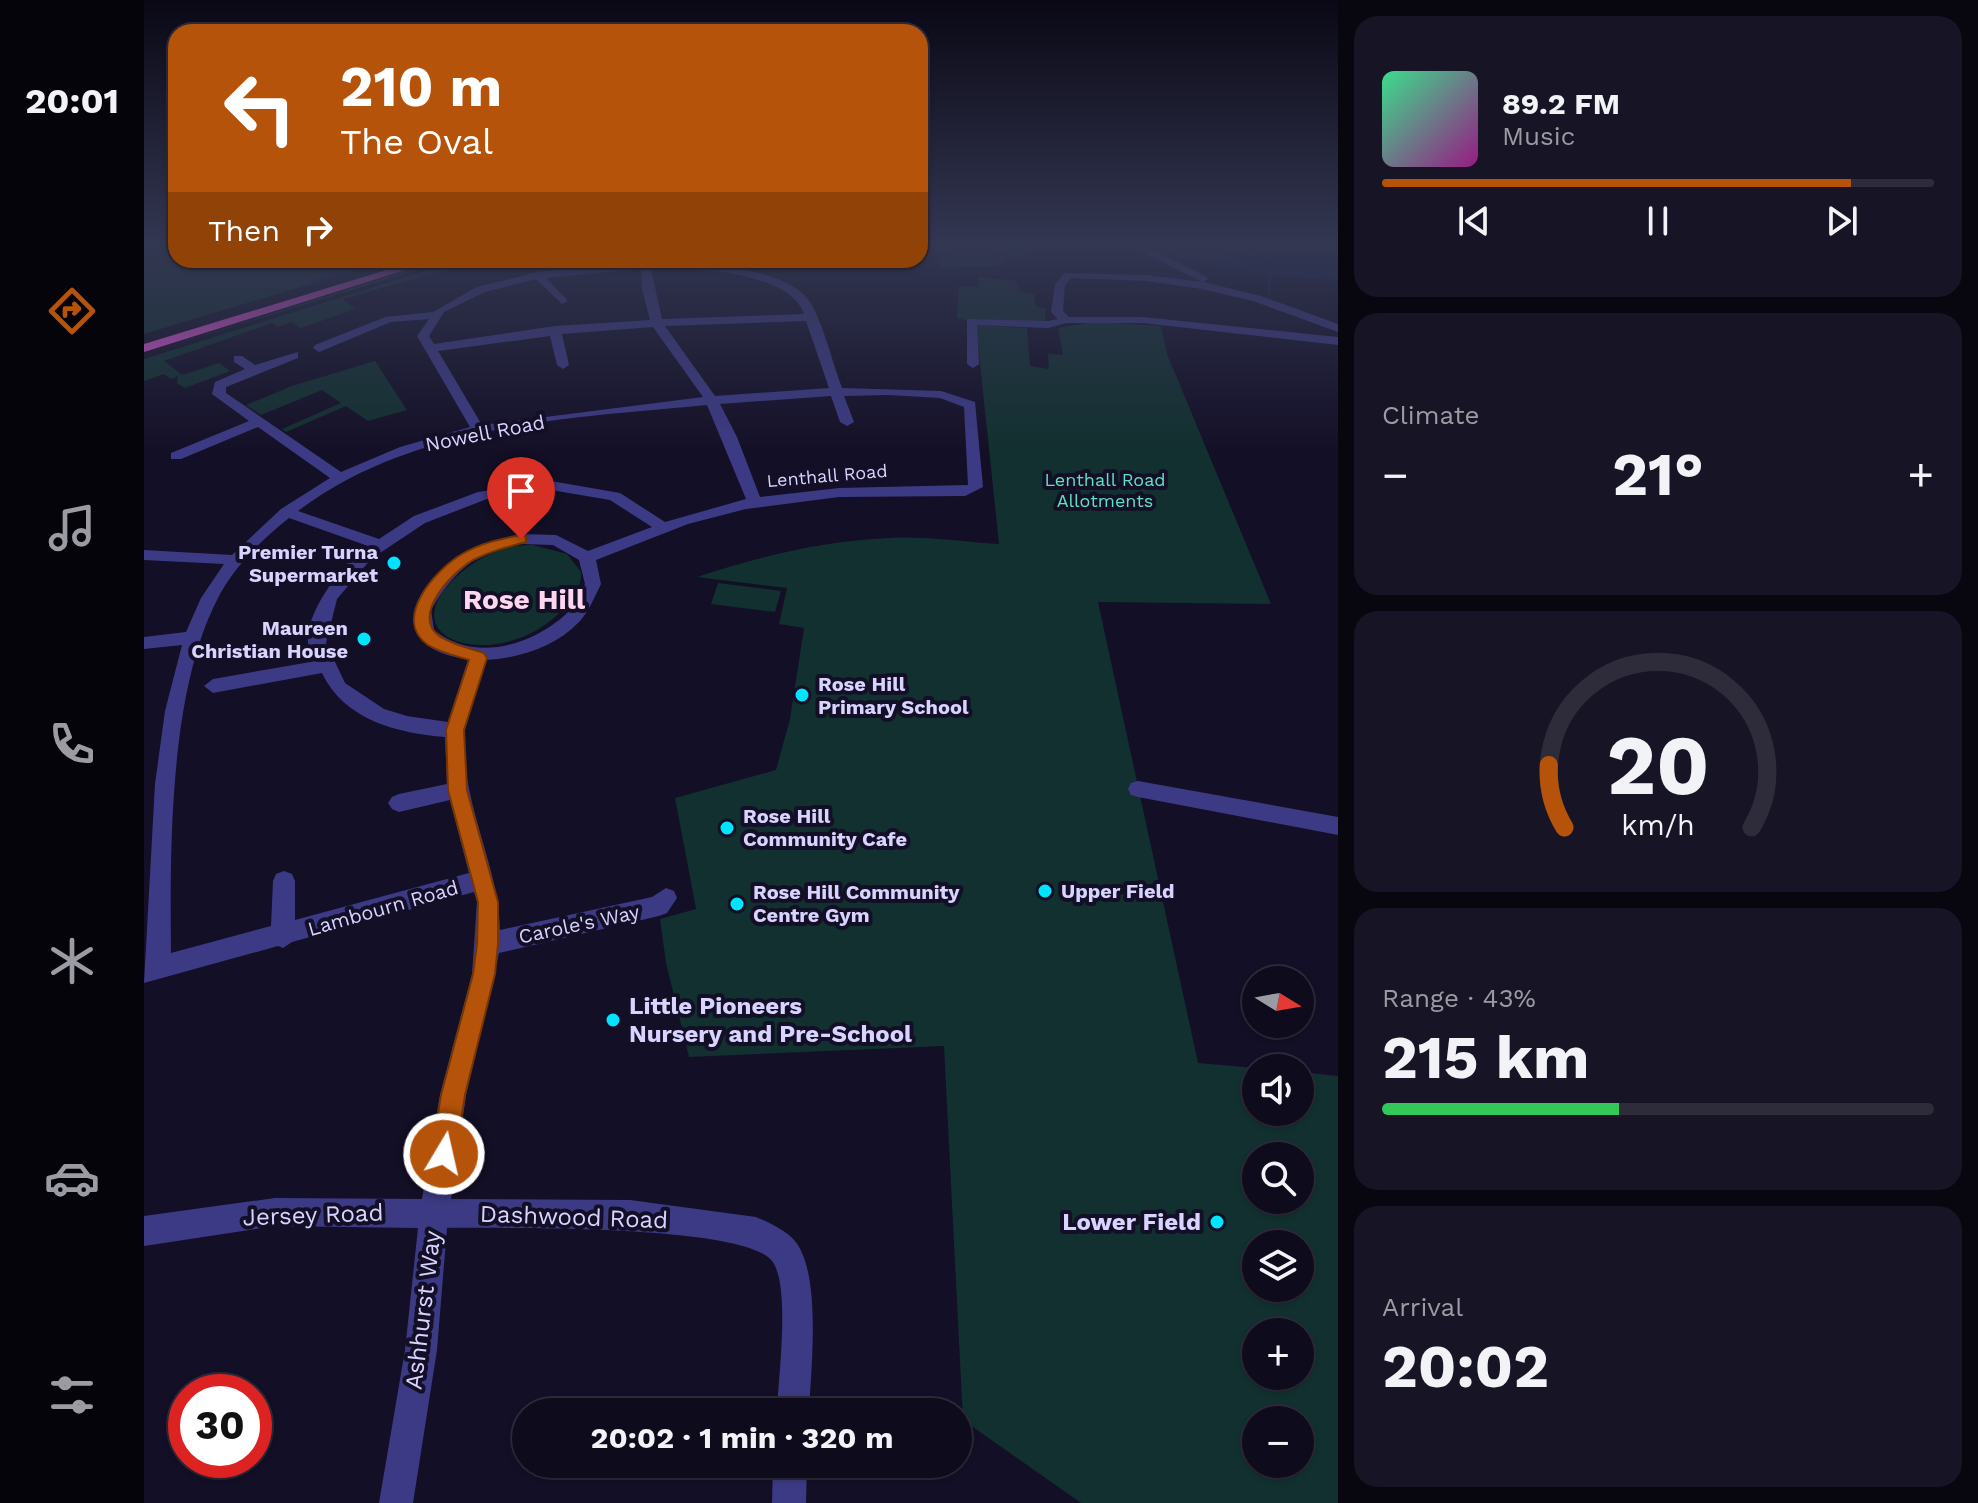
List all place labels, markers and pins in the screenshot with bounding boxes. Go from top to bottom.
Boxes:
pin [487,457,555,539]
place label: Premier Turna Supermarket [238,540,378,587]
marker: Premier Turna Supermarket [385,554,403,572]
place label: Maureen Christian House [191,616,348,663]
marker: Maureen Christian House [355,630,373,648]
place label: Rose Hill Primary School [818,672,969,719]
marker: Rose Hill Primary School [793,686,811,704]
place label: Rose Hill Community Cafe [743,804,907,851]
marker: Rose Hill Community Cafe [718,819,736,837]
place label: Upper Field [1061,879,1175,903]
place label: Rose Hill Community Centre Gym [753,880,960,927]
marker: Upper Field [1036,882,1054,900]
marker: Rose Hill Community Centre Gym [728,895,746,913]
place label: Little Pioneers Nursery and Pre-School [629,992,912,1048]
marker: Little Pioneers Nursery and Pre-School [604,1011,622,1029]
place label: Lower Field [1062,1208,1201,1236]
marker: Lower Field [1208,1213,1226,1231]

